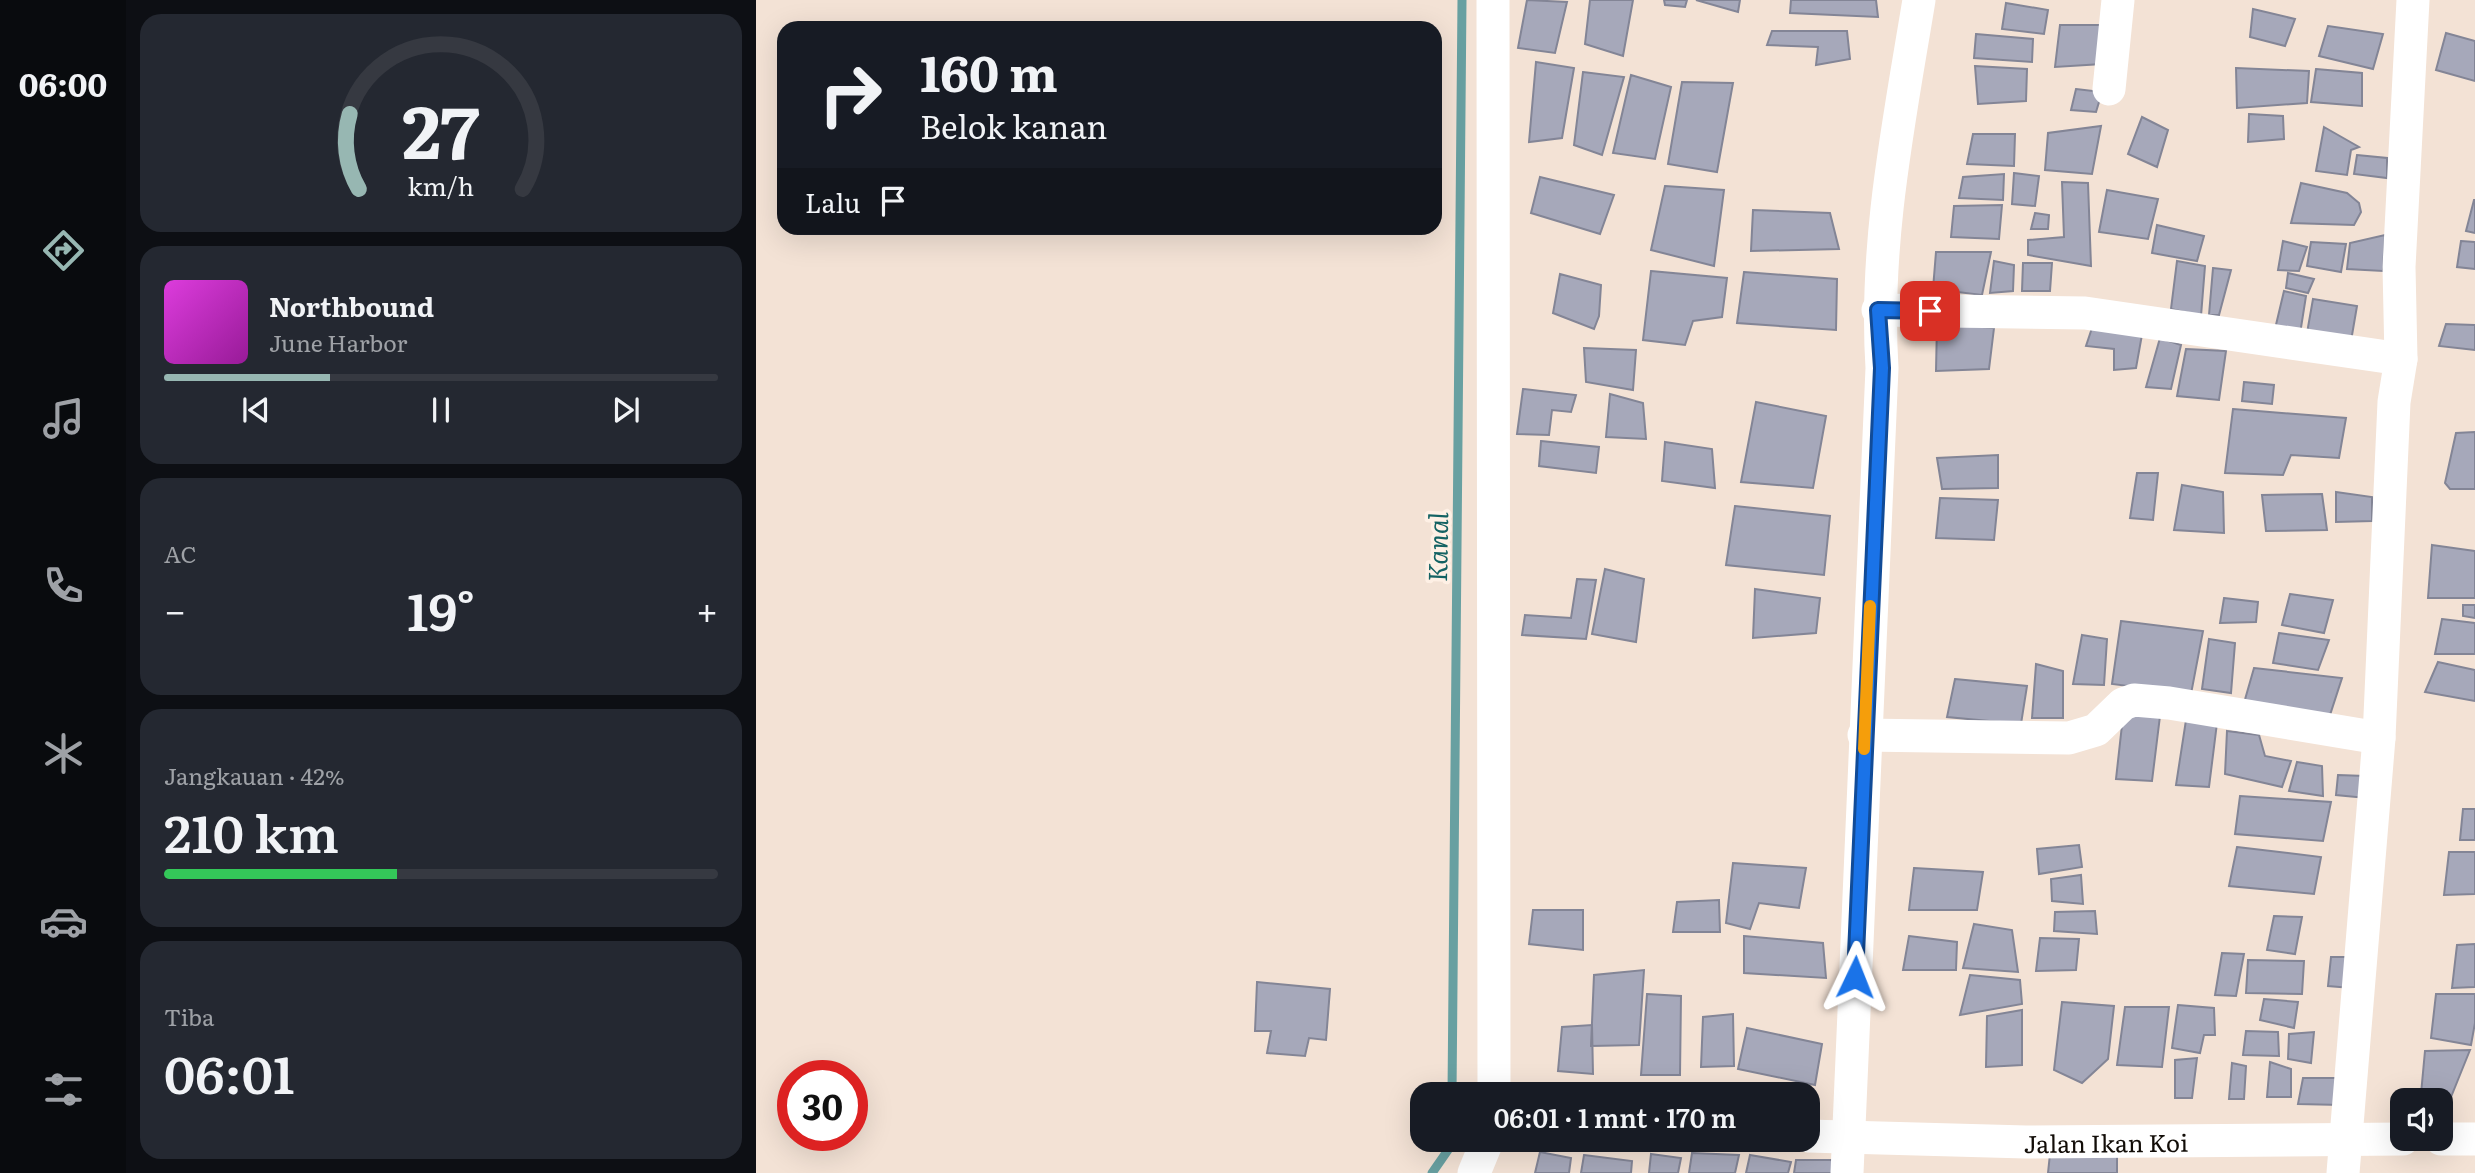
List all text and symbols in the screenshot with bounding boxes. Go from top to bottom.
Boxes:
text: 160 m [920,34,1058,107]
icon: right [805,49,896,140]
text: 06:00 [19,59,107,107]
text: 27 [402,73,480,181]
text: Belok kanan [920,101,1108,149]
text: km/h [408,167,474,204]
text: Lalu [805,182,860,221]
icon: arrive [874,182,912,220]
icon: directions [39,226,88,275]
pin [1900,281,1960,341]
text: Northbound [269,286,434,325]
icon: arrive [1911,292,1949,330]
text: June Harbor [269,325,407,359]
icon: previous [237,391,275,429]
icon: pause [422,391,460,429]
icon: next [607,391,645,429]
icon: music [39,394,88,443]
water label: Kanal [1416,511,1456,582]
text: AC [164,536,197,570]
icon: phone [39,561,88,610]
text: 19° [407,570,475,647]
text: − [164,580,186,637]
text: + [696,580,718,637]
icon: climate [39,729,88,778]
text: Jangkauan · 42% [164,758,344,792]
text: 210 km [164,792,339,869]
icon: car [39,897,88,946]
position arrow [1818,940,1892,1014]
text: Tiba [164,999,214,1033]
text: 06:01 [164,1033,294,1110]
speed limit sign: 30 [777,1060,868,1151]
icon: filters [39,1065,88,1114]
map controls [2390,1088,2453,1151]
button: sound [2390,1088,2453,1151]
text: 06:01 · 1 mnt · 170 m [1494,1097,1736,1136]
street label: Jalan Ikan Koi [2024,1123,2188,1160]

